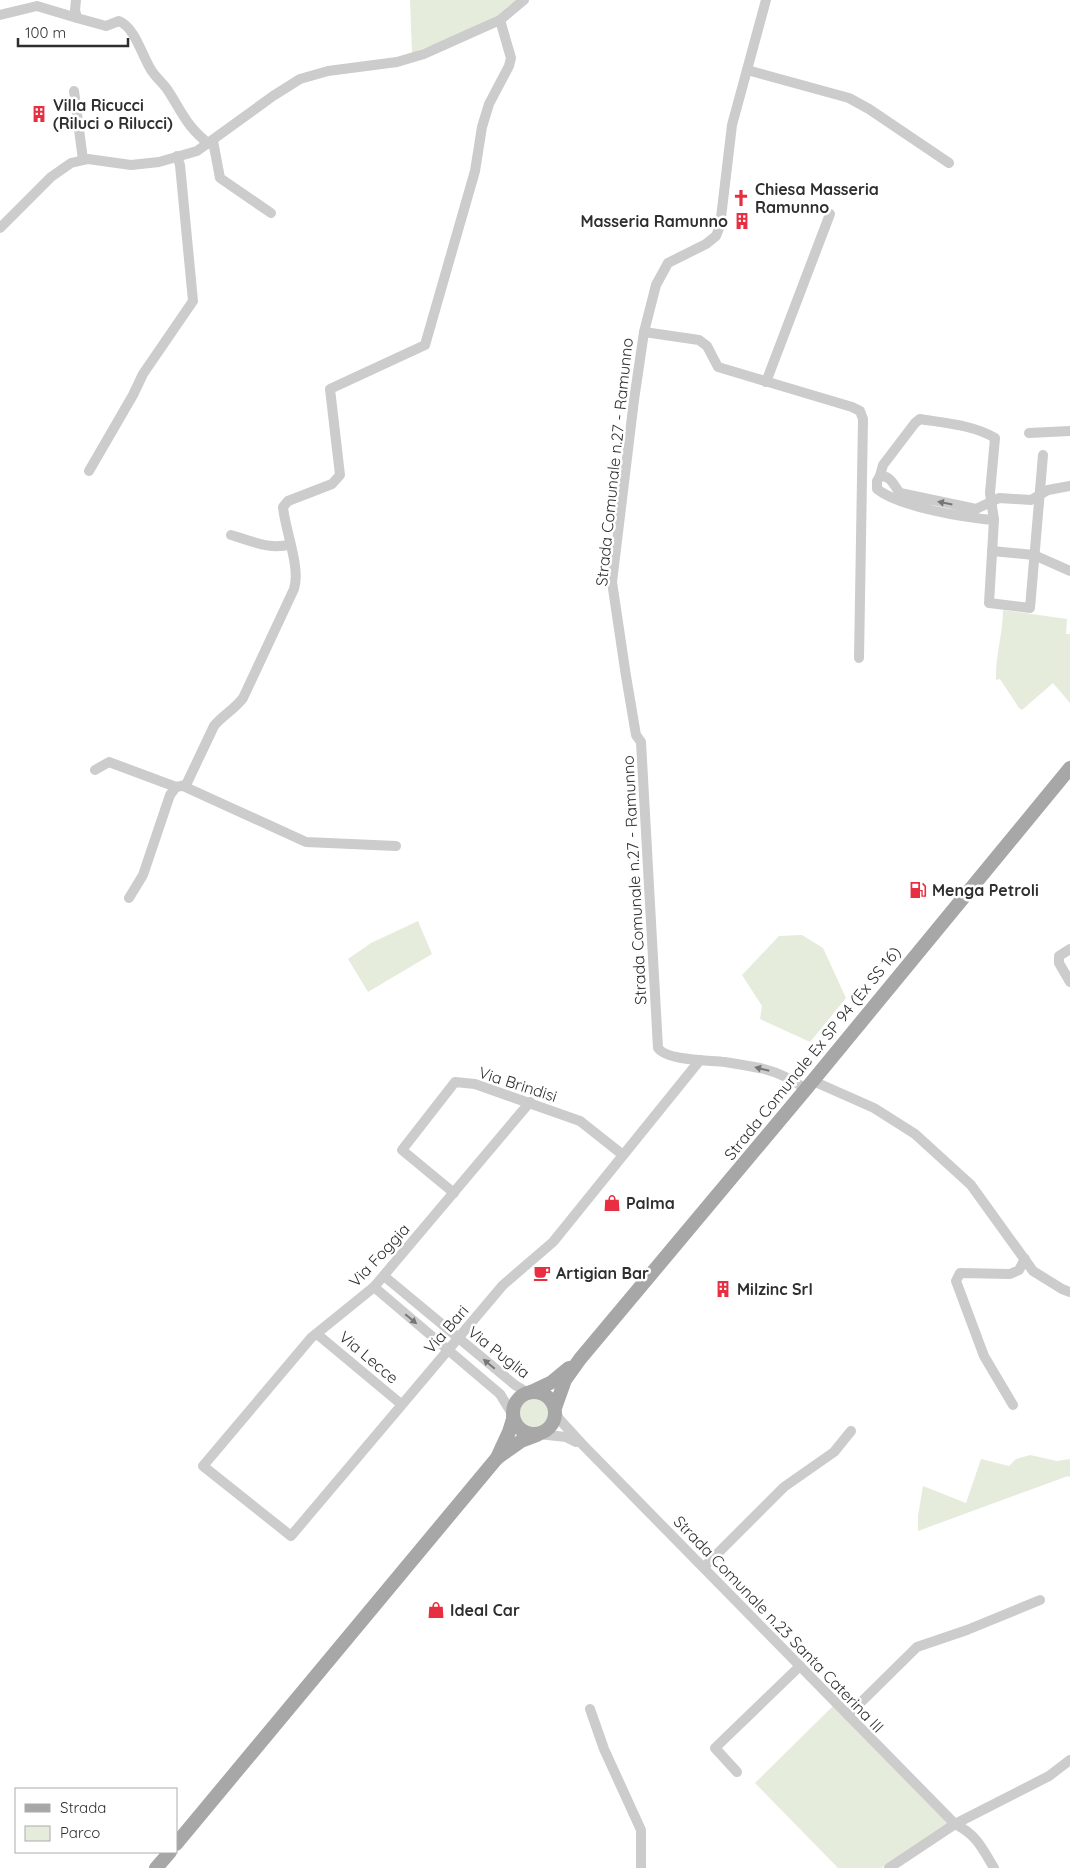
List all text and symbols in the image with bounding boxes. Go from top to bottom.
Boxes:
scale bar [18,15,128,47]
text: 100 m [25,23,66,42]
place label: Villa Ricucci (Riluci o Rilucci) [53,95,173,133]
building icon: Villa Ricucci (Riluci o Rilucci) [29,104,49,124]
place label: Chiesa Masseria Ramunno [755,179,879,217]
church icon: Chiesa Masseria Ramunno [731,188,751,208]
place label: Masseria Ramunno [580,211,728,231]
building icon: Masseria Ramunno [732,211,752,231]
street label: Strada Comunale n.27 - Ramunno [591,337,637,587]
one-way arrow [937,499,953,507]
street label: Strada Comunale n.27 - Ramunno [617,755,651,1005]
fuel station icon: Menga Petroli [908,880,928,900]
place label: Menga Petroli [932,880,1039,900]
street label: Strada Comunale Ex SP 94 (Ex SS 16) [719,942,905,1164]
street label: Via Brindisi [476,1062,560,1106]
one-way arrow [755,1065,770,1073]
shop icon: Palma [602,1193,622,1213]
place label: Palma [626,1193,675,1213]
street label: Via Foggia [345,1219,413,1291]
cafe icon: Artigian Bar [532,1263,552,1283]
place label: Artigian Bar [556,1263,649,1283]
building icon: Milzinc Srl [713,1279,733,1299]
place label: Milzinc Srl [737,1279,813,1299]
street label: Via Bari [419,1301,473,1357]
one-way arrow [405,1313,418,1324]
street label: Via Puglia [464,1322,534,1382]
street label: Via Lecce [335,1326,403,1388]
one-way arrow [482,1358,495,1369]
street label: Strada Comunale n.23 Santa Caterina III [670,1511,888,1737]
shop icon: Ideal Car [426,1600,446,1620]
place label: Ideal Car [450,1600,520,1620]
legend [15,1788,178,1853]
text: Strada [60,1798,106,1817]
text: Parco [60,1823,100,1842]

